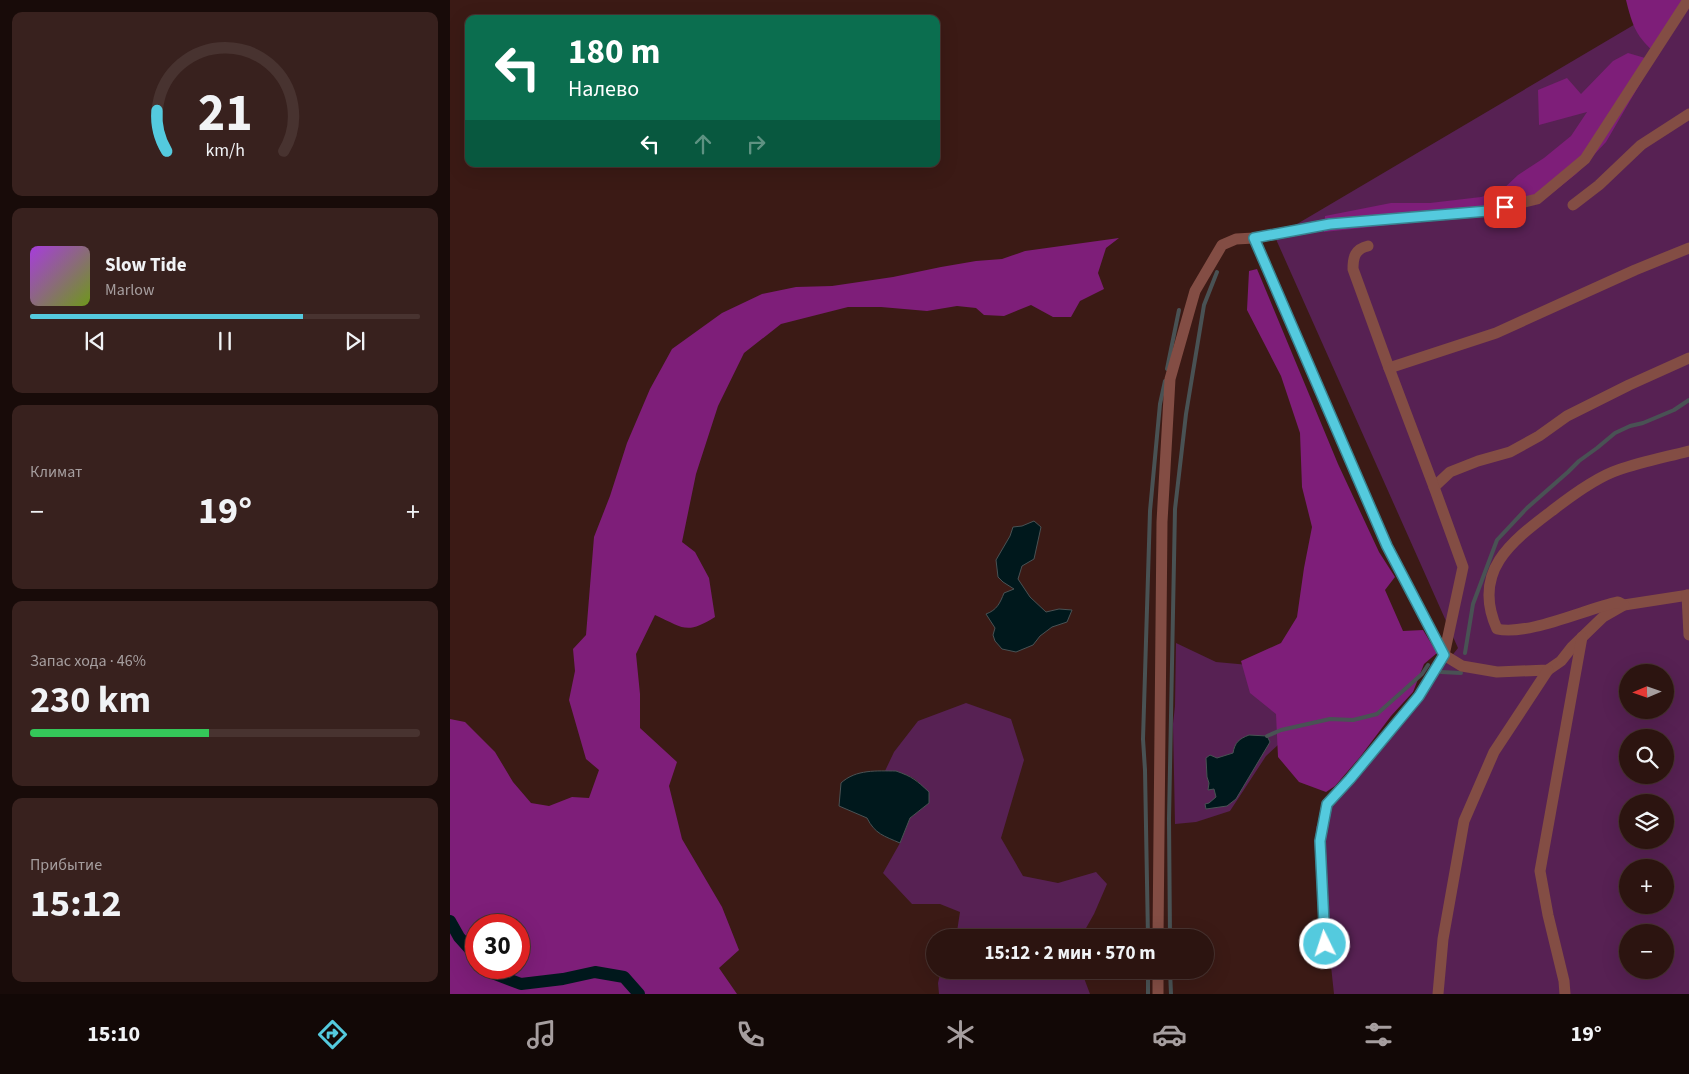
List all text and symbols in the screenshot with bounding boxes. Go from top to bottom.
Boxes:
text: 180 m [568,27,660,77]
icon: left [485,35,550,100]
text: Налево [568,73,639,105]
text: 21 [198,77,252,151]
icon: left [636,130,664,158]
icon: ahead [689,130,717,158]
icon: right [742,130,770,158]
text: km/h [205,138,245,163]
pin [1484,186,1526,228]
icon: arrive [1491,193,1519,221]
text: Slow Tide [105,252,186,279]
text: Marlow [105,279,154,301]
icon: previous [81,327,109,355]
icon: pause [211,327,239,355]
icon: next [341,327,369,355]
text: Климат [30,461,82,483]
text: 19° [198,484,252,538]
text: − [30,492,44,532]
text: + [406,492,420,532]
text: Запас хода · 46% [30,650,146,672]
north arrow [1619,664,1674,719]
map controls [1619,664,1674,979]
text: 230 km [30,673,151,727]
button: search [1619,729,1674,784]
button: layers [1619,794,1674,849]
text: Прибытие [30,854,102,876]
button: + [1619,859,1674,914]
text: 15:12 [30,877,122,931]
speed limit sign: 30 [465,914,530,979]
position arrow [1298,917,1350,969]
button: − [1619,924,1674,979]
text: 15:12 · 2 мин · 570 m [984,940,1156,967]
icon: directions [315,1017,350,1052]
icon: music [524,1017,559,1052]
icon: phone [733,1017,768,1052]
icon: climate [943,1017,978,1052]
icon: car [1152,1017,1187,1052]
icon: filters [1361,1017,1396,1052]
text: 15:10 [87,1018,140,1050]
text: 19° [1571,1018,1602,1050]

